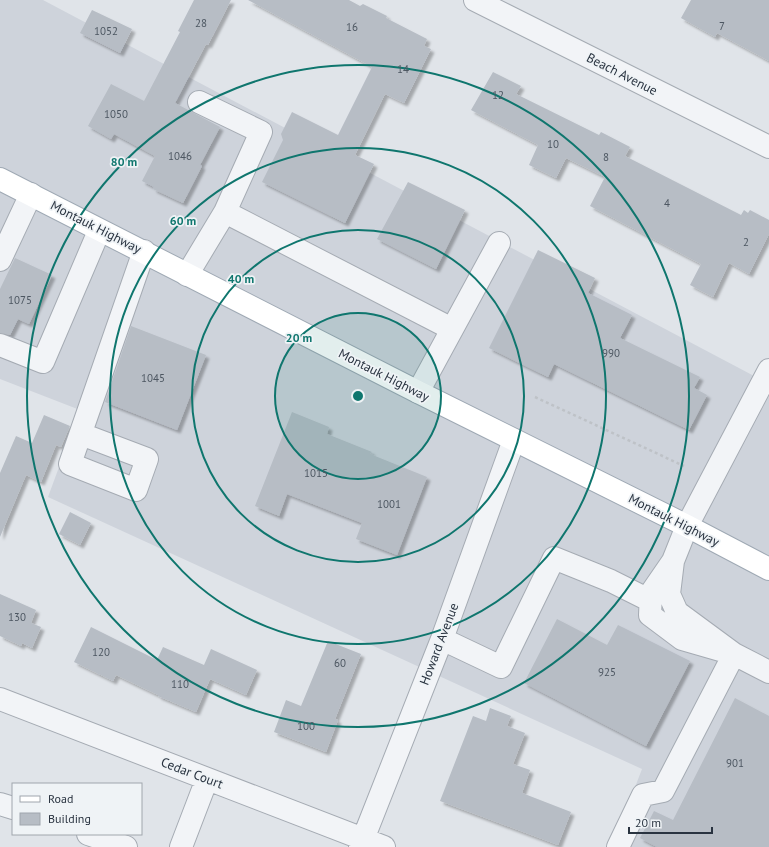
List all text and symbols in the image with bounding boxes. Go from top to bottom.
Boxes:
house number: 28 [195,16,207,30]
house number: 7 [719,19,725,33]
house number: 16 [346,20,358,34]
house number: 1052 [94,24,118,38]
street label: Beach Avenue [584,49,660,99]
house number: 14 [397,62,409,76]
house number: 12 [492,88,504,102]
house number: 1050 [104,107,128,121]
house number: 10 [547,137,559,151]
house number: 1046 [168,149,192,163]
house number: 8 [603,150,609,164]
text: 80 m [111,154,137,169]
house number: 4 [664,196,670,210]
street label: Montauk Highway [48,197,144,257]
text: 60 m [170,213,196,228]
house number: 2 [743,235,749,249]
text: 40 m [228,271,254,286]
house number: 1075 [8,293,32,307]
text: 20 m [286,330,312,345]
street label: Montauk Highway [336,345,432,405]
house number: 990 [602,346,620,360]
house number: 1045 [141,371,165,385]
centre of rings [351,389,365,403]
house number: 1015 [304,466,328,480]
street label: Montauk Highway [626,490,722,550]
house number: 1001 [377,497,401,511]
street label: Howard Avenue [416,601,462,687]
house number: 130 [8,610,26,624]
house number: 120 [92,645,110,659]
house number: 60 [334,656,346,670]
house number: 925 [598,665,616,679]
house number: 110 [171,677,189,691]
house number: 100 [297,719,315,733]
street label: Cedar Court [159,753,226,793]
house number: 901 [726,756,744,770]
legend [12,783,142,835]
text: Road [48,791,73,806]
scale bar [629,809,712,835]
text: Building [48,811,91,826]
text: 20 m [635,815,661,830]

